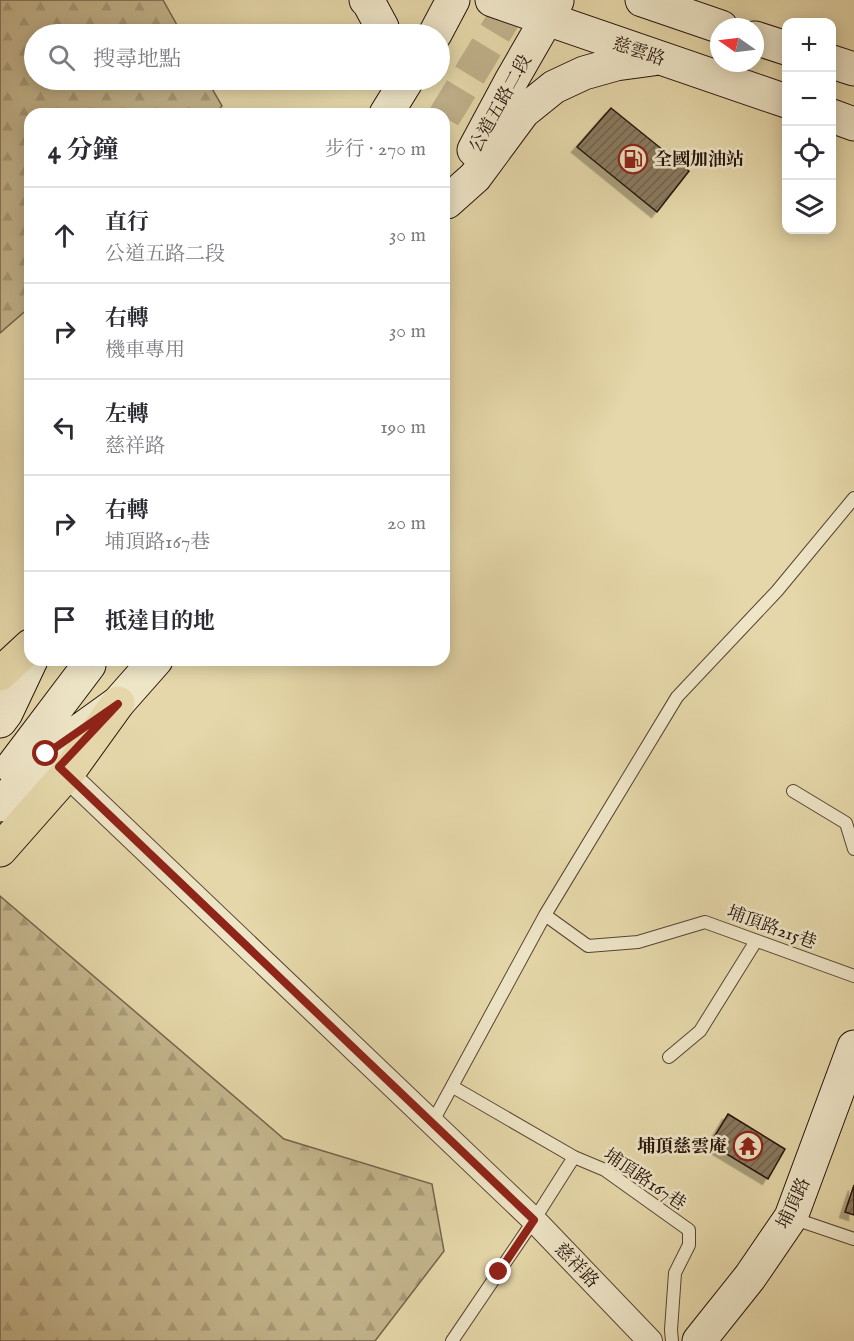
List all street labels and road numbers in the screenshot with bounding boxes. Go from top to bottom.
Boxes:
street label: 慈雲路 [609,33,668,72]
street label: 公道五路二段 [465,51,538,157]
street label: 埔頂路215巷 [724,902,819,955]
street label: 埔頂路167巷 [598,1144,690,1216]
street label: 埔頂路 [773,1174,816,1233]
street label: 慈祥路 [549,1239,603,1293]

